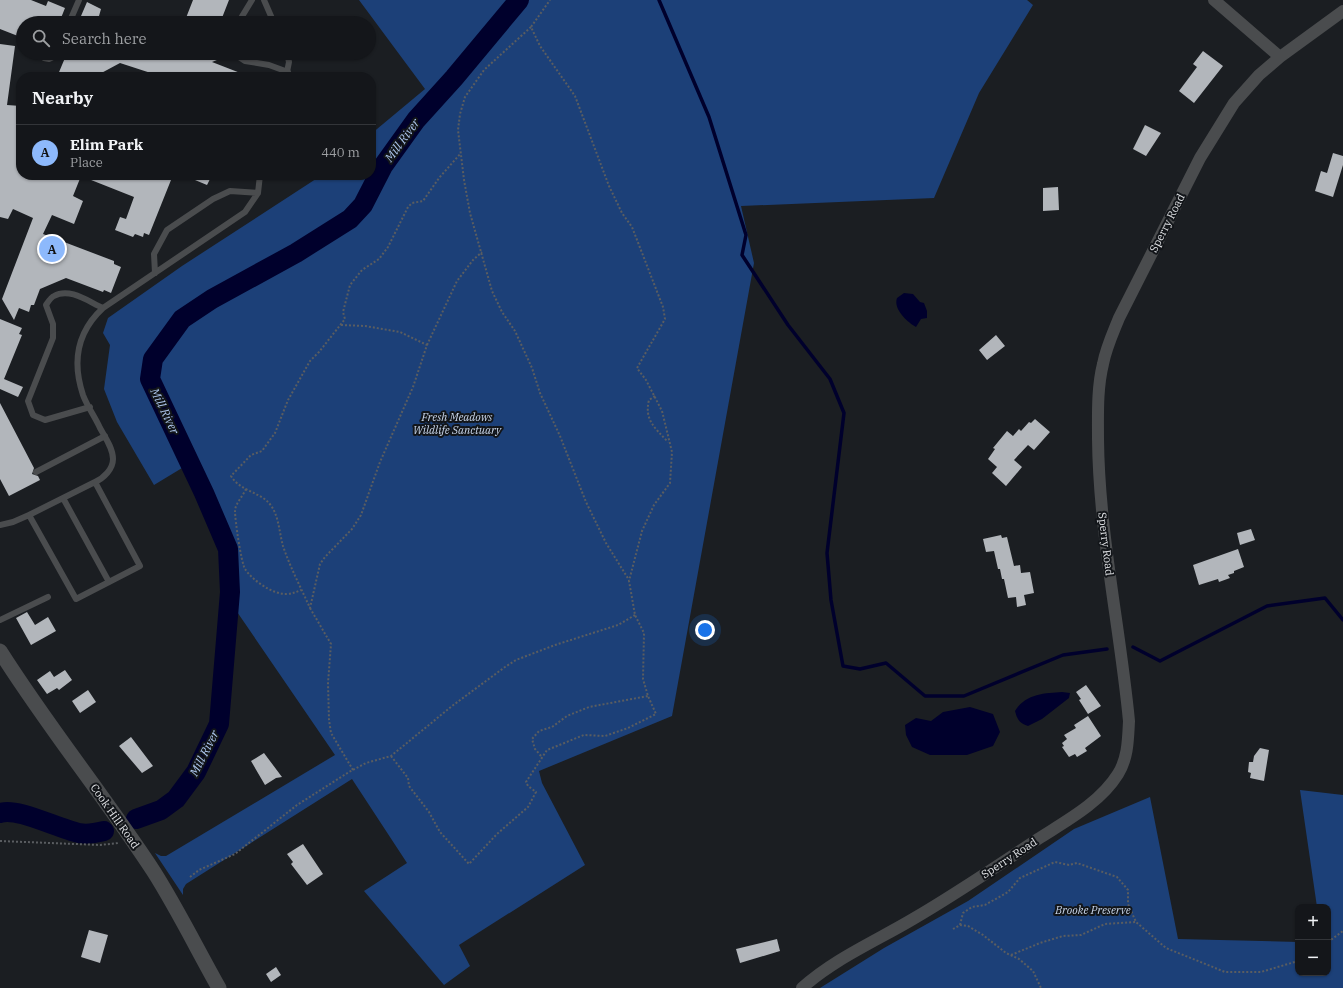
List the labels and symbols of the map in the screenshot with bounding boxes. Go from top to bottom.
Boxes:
water label: Mill River [381,115,423,165]
street label: Sperry Road [1146,191,1188,255]
pin: A [39,234,65,264]
water label: Mill River [147,385,183,437]
park label: Fresh Meadows Wildlife Sanctuary [413,410,502,437]
street label: Sperry Road [1095,511,1117,577]
your location [695,620,715,640]
water label: Mill River [186,727,222,779]
street label: Cook Hill Road [87,781,143,851]
street label: Sperry Road [978,835,1040,881]
park label: Brooke Preserve [1054,903,1131,917]

